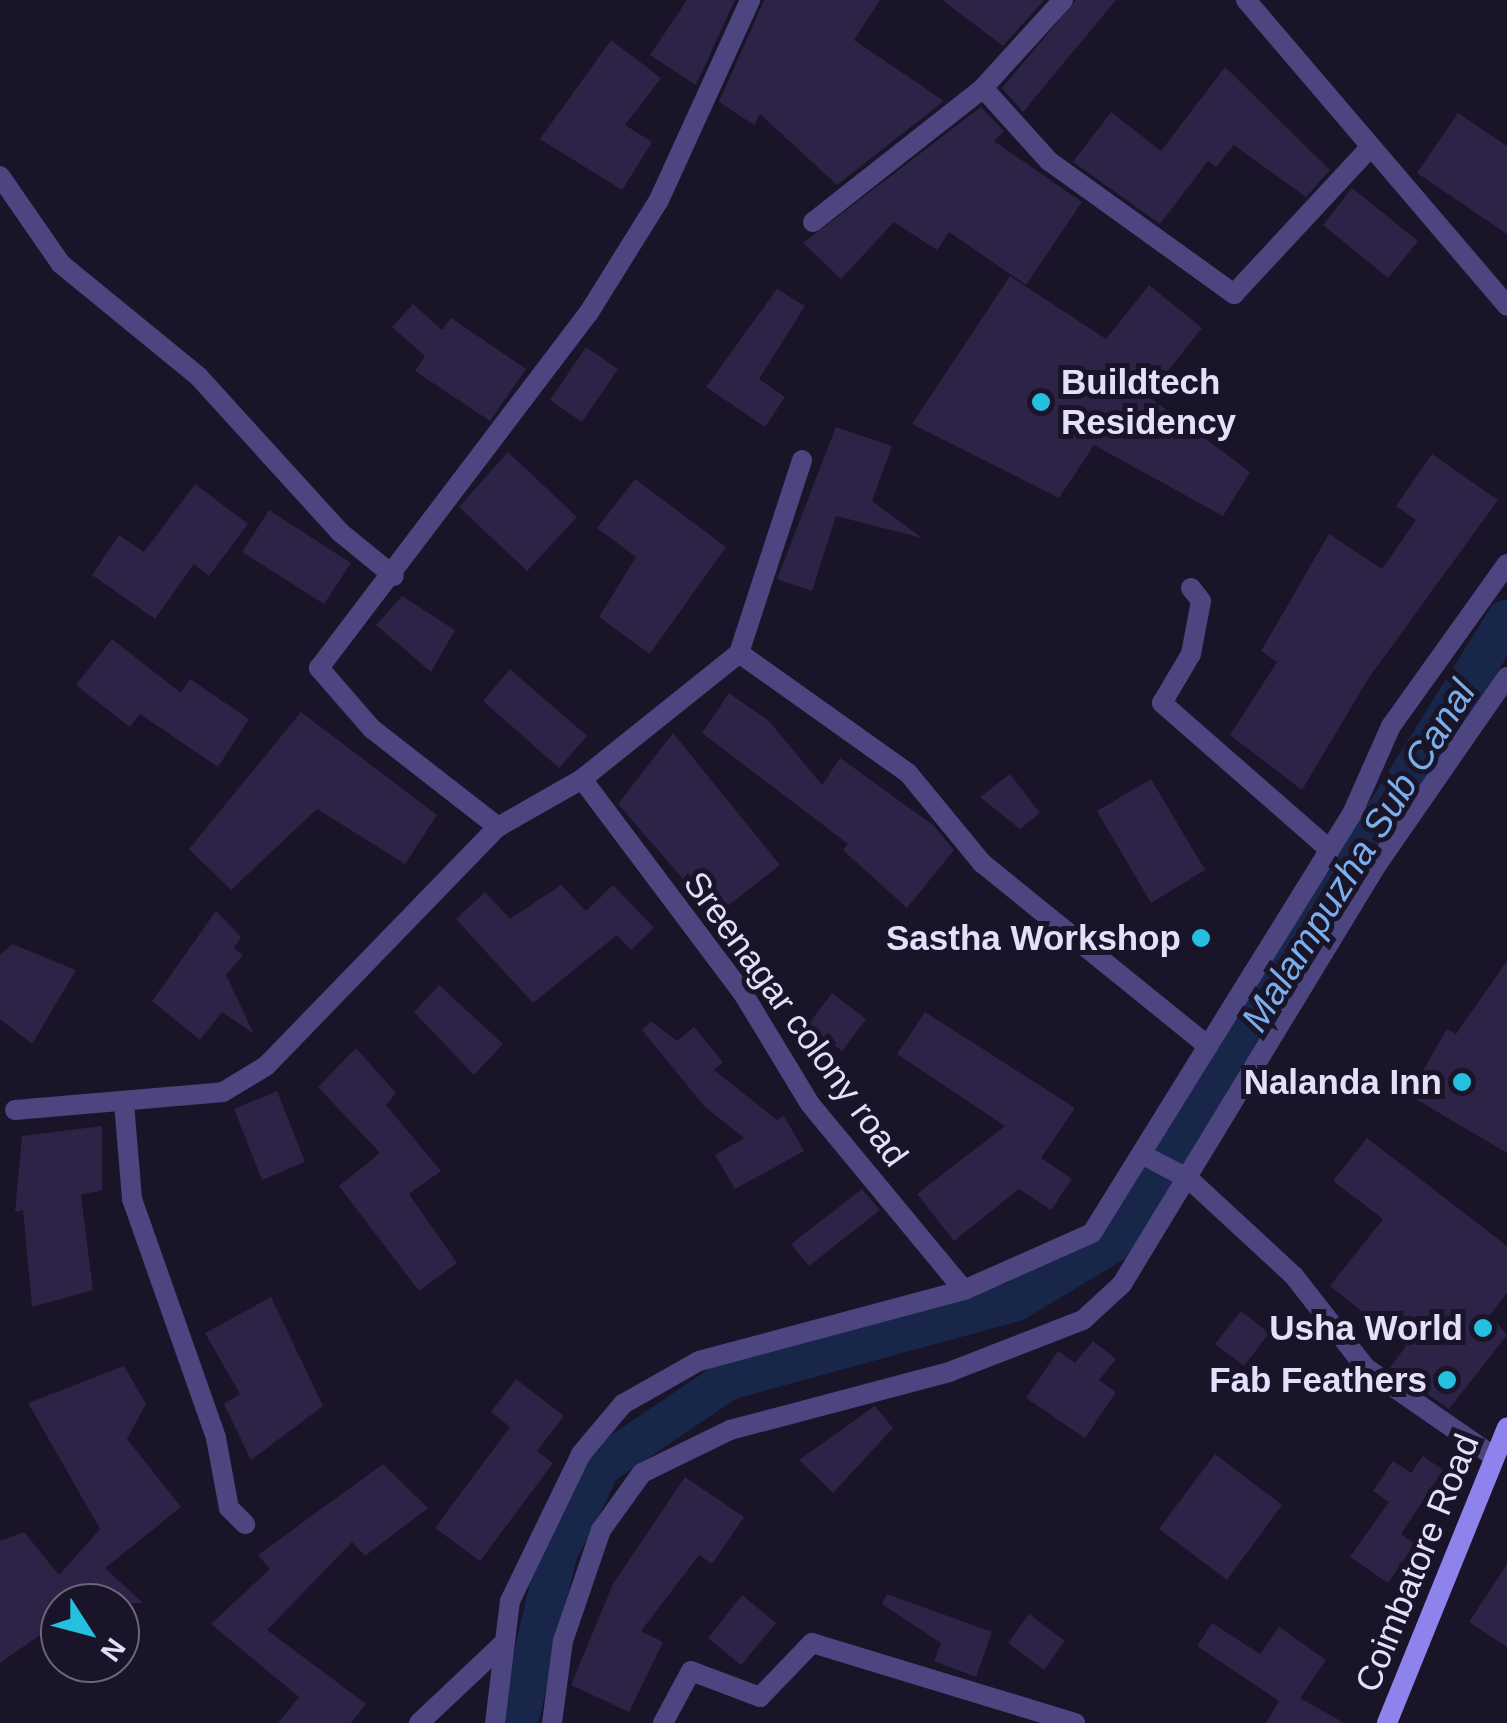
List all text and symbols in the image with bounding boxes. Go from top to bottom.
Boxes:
place label: Buildtech Residency [1061,361,1236,443]
marker: Buildtech Residency [1030,391,1052,413]
water label: Malampuzha Sub Canal [1232,672,1486,1040]
street label: Sreenagar colony road [675,863,917,1175]
place label: Sastha Workshop [886,917,1181,959]
marker: Sastha Workshop [1190,927,1212,949]
place label: Nalanda Inn [1244,1061,1442,1103]
marker: Nalanda Inn [1451,1071,1473,1093]
place label: Usha World [1269,1307,1463,1349]
marker: Usha World [1472,1317,1494,1339]
place label: Fab Feathers [1209,1359,1427,1401]
marker: Fab Feathers [1436,1369,1458,1391]
street label: Coimbatore Road [1346,1428,1488,1698]
north arrow [40,1583,140,1683]
text: N [95,1632,132,1667]

